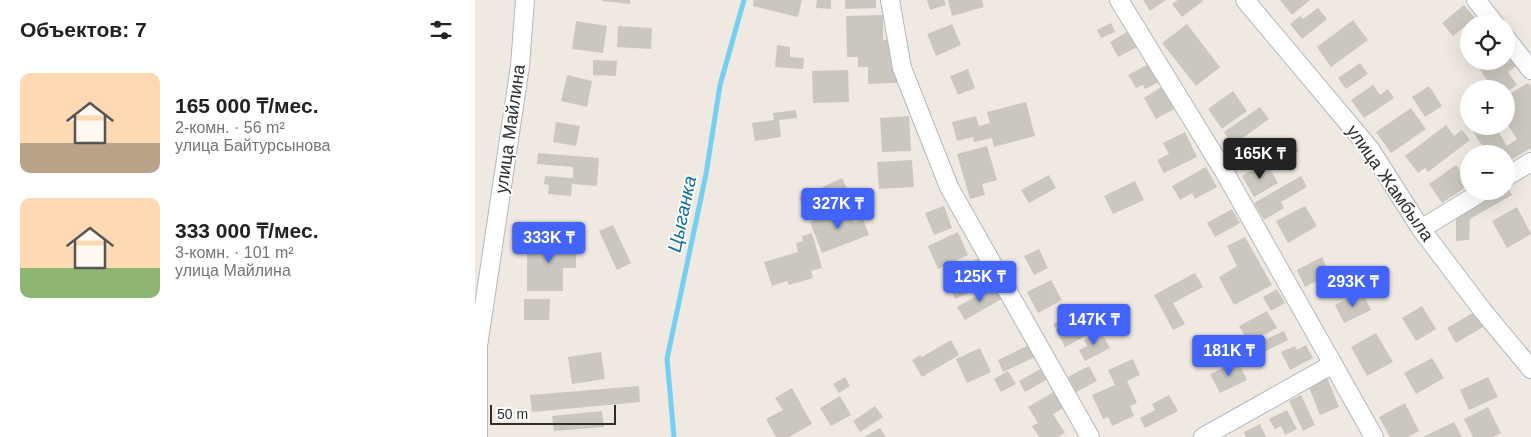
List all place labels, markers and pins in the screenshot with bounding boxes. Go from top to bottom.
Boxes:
pin: 165K ₸ [1219,138,1301,180]
pin: 327K ₸ [797,188,879,230]
pin: 333K ₸ [508,222,590,264]
pin: 125K ₸ [939,260,1021,303]
pin: 293K ₸ [1312,266,1394,308]
pin: 147K ₸ [1053,304,1135,346]
pin: 181K ₸ [1188,334,1270,377]

